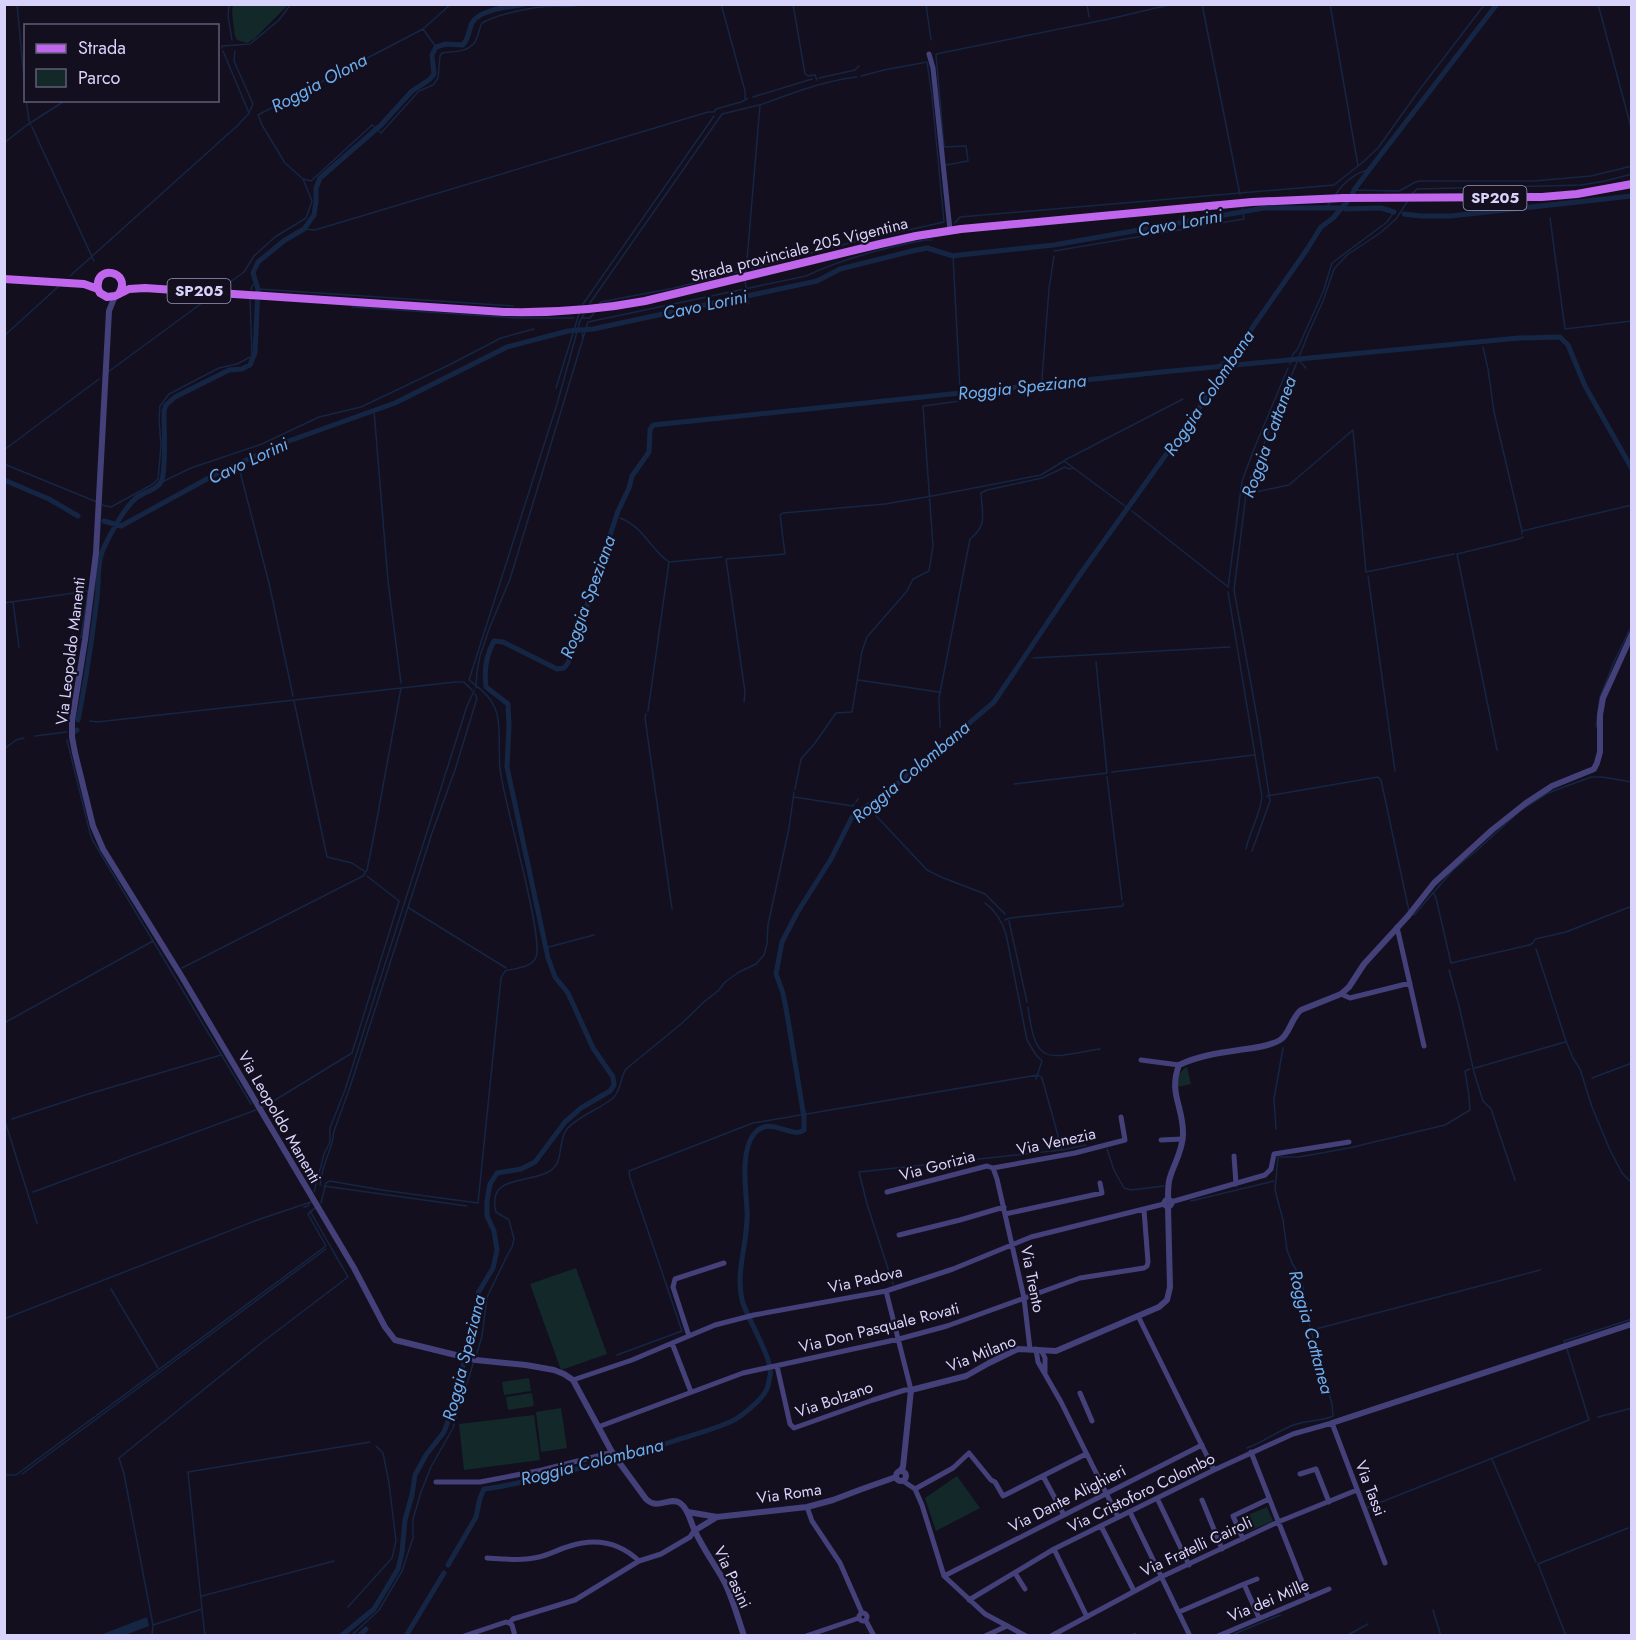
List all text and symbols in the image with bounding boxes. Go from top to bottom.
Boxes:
legend [24,24,219,102]
text: Strada [78,35,126,61]
water label: Roggia Olona [266,47,372,119]
text: Parco [78,65,120,91]
road number: SP205 [1464,186,1526,210]
water label: Cavo Lorini [1135,203,1225,243]
street label: Strada provinciale 205 Vigentina [688,211,910,288]
road number: SP205 [168,279,230,303]
water label: Cavo Lorini [660,283,750,327]
water label: Roggia Colombana [1157,325,1261,461]
water label: Roggia Speziana [956,367,1088,407]
water label: Roggia Cattanea [1235,373,1303,501]
water label: Cavo Lorini [204,431,293,491]
water label: Roggia Speziana [554,532,622,662]
street label: Via Leopoldo Manenti [50,576,91,727]
water label: Roggia Colombana [846,715,976,829]
street label: Via Leopoldo Manenti [232,1047,327,1188]
street label: Via Venezia [1014,1122,1098,1161]
street label: Via Gorizia [897,1144,977,1187]
street label: Via Trento [1015,1244,1050,1315]
street label: Via Padova [826,1260,905,1299]
water label: Roggia Cattanea [1282,1267,1340,1397]
water label: Roggia Speziana [436,1292,492,1424]
street label: Via Don Pasquale Rovati [796,1296,962,1359]
street label: Via Milano [943,1329,1020,1378]
street label: Via Bolzano [792,1375,876,1423]
water label: Roggia Colombana [518,1432,666,1492]
street label: Via Cristoforo Colombo [1064,1447,1219,1538]
street label: Via Tassi [1349,1457,1392,1519]
street label: Via Dante Alighieri [1005,1459,1130,1538]
street label: Via Roma [755,1478,823,1509]
street label: Via Fratelli Cairoli [1136,1510,1256,1582]
street label: Via Pasini [708,1542,757,1612]
street label: Via dei Mille [1224,1573,1312,1628]

